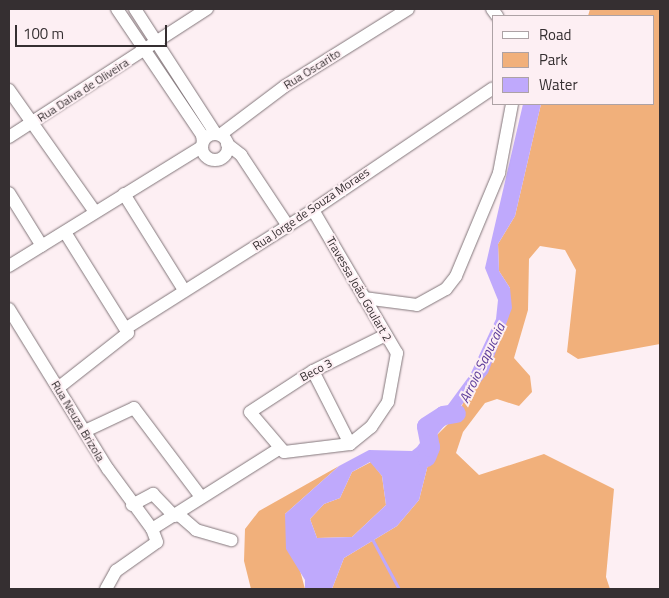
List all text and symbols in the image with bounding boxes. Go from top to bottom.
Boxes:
scale bar [18,15,170,47]
legend [492,15,654,105]
text: 100 m [23,22,64,45]
text: Road [539,23,571,46]
street label: Rua Oscarito [281,46,343,92]
text: Park [539,48,568,71]
street label: Rua Dalva de Oliveira [35,55,131,125]
text: Water [539,73,578,96]
street label: Rua Jorge de Souza Moraes [250,165,372,253]
street label: Travessa João Goulart 2 [323,234,395,344]
water label: Arroio Sapucaia [455,320,509,406]
street label: Beco 3 [297,356,335,384]
street label: Rua Neuza Brizola [48,378,108,464]

